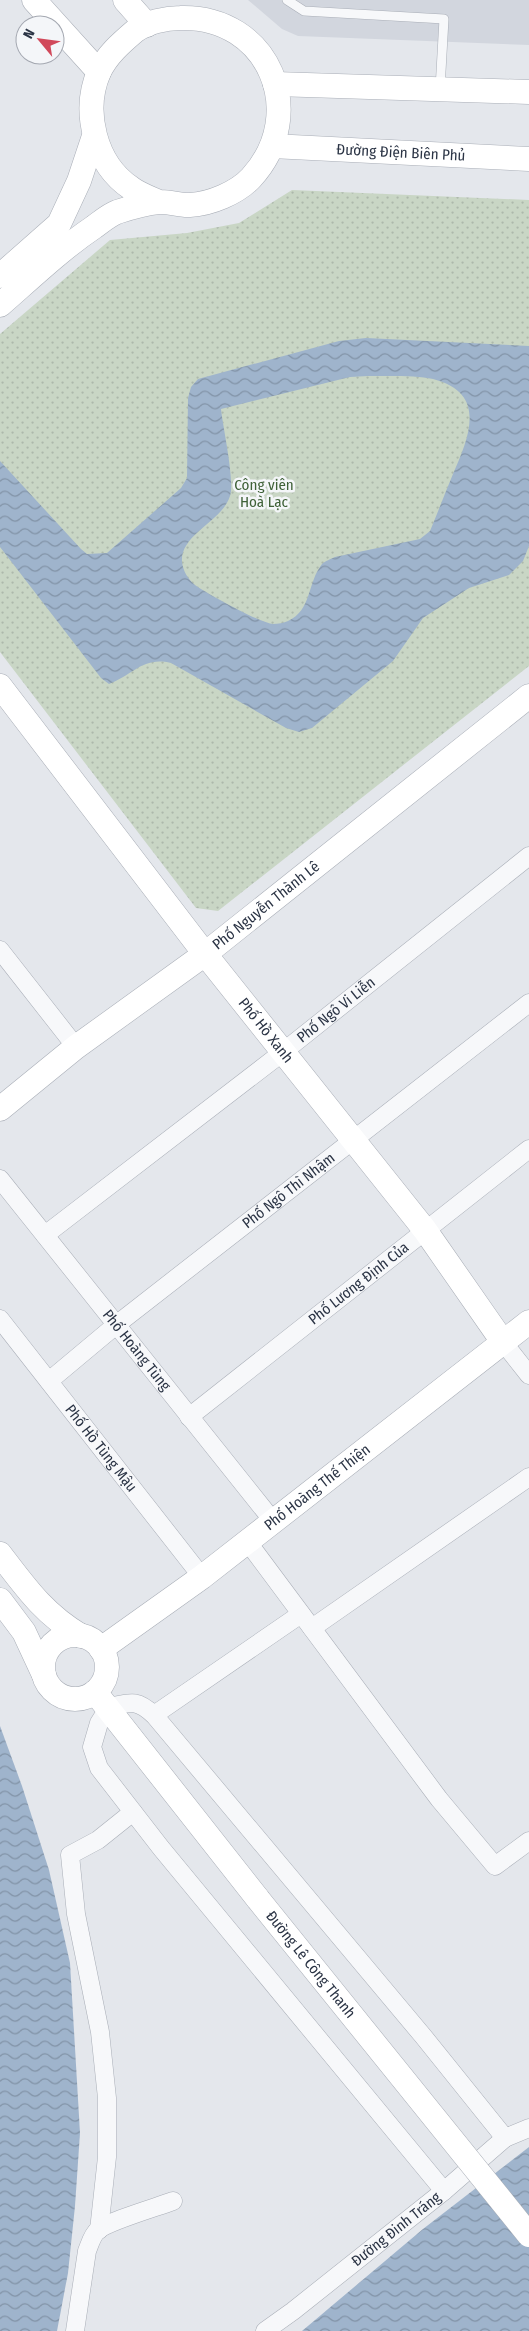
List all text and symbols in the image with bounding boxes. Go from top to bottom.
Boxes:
north arrow [15,15,65,65]
text: N [20,26,39,42]
street label: Đường Điện Biên Phủ [336,140,466,165]
park label: Công viên Hoà Lạc [234,476,294,511]
street label: Phố Nguyễn Thành Lê [209,857,323,953]
street label: Phố Ngô Vi Liễn [293,973,379,1046]
street label: Phố Hồ Xanh [235,994,297,1066]
street label: Phố Ngô Thì Nhậm [239,1149,338,1232]
street label: Phố Lương Định Của [305,1238,412,1328]
street label: Phố Hoàng Tùng [99,1306,174,1394]
street label: Phố Hồ Tùng Mậu [61,1401,141,1495]
street label: Phố Hoàng Thế Thiện [261,1440,374,1534]
street label: Đường Lê Công Thanh [262,1907,359,2022]
street label: Đường Đinh Tráng [348,2188,444,2270]

